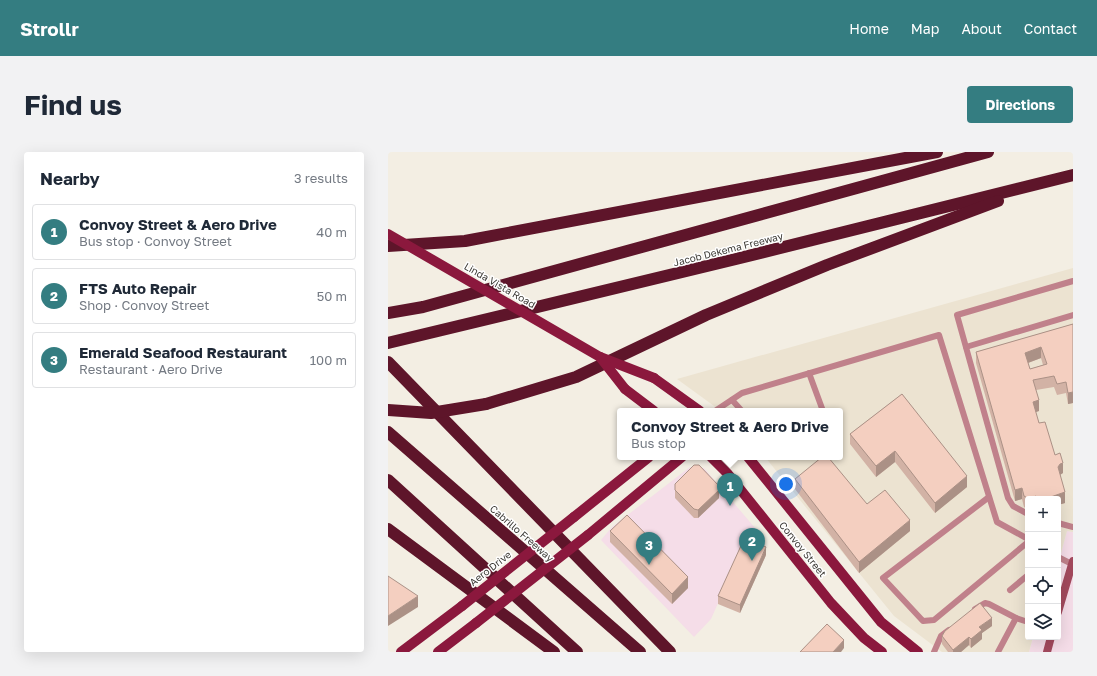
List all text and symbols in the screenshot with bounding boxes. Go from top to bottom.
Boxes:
text: Strollr [20,17,79,40]
text: Home [849,20,889,37]
text: Map [911,20,939,37]
text: About [961,20,1002,37]
text: Contact [1024,20,1077,37]
button: Directions [967,86,1073,123]
text: Find us [24,88,122,121]
text: Nearby [40,168,100,189]
text: 3 results [294,170,348,186]
text: Convoy Street & Aero Drive [79,215,277,233]
text: 1 [51,224,57,240]
text: 40 m [316,224,347,240]
street label: Jacob Dekema Freeway [672,229,784,268]
text: Bus stop · Convoy Street [79,233,232,249]
street label: Linda Vista Road [462,260,538,310]
text: FTS Auto Repair [79,279,197,297]
text: 2 [50,288,58,304]
text: 50 m [317,288,347,304]
text: Shop · Convoy Street [79,297,209,313]
text: Emerald Seafood Restaurant [79,343,287,361]
text: 3 [50,352,58,368]
text: 100 m [310,352,347,368]
text: Restaurant · Aero Drive [79,361,223,377]
popup [617,408,843,460]
text: Convoy Street & Aero Drive [631,417,829,435]
text: Bus stop [631,435,686,451]
pin: 1 [717,473,743,506]
your location [776,474,796,494]
map controls [1025,496,1061,640]
button: + [1025,496,1061,532]
street label: Cabrillo Freeway [488,502,556,564]
street label: Convoy Street [777,519,829,579]
pin: 2 [739,528,765,561]
pin: 3 [636,532,662,565]
button: − [1025,532,1061,568]
street label: Aero Drive [467,548,513,588]
button: locate [1025,568,1061,604]
button: layers [1025,604,1061,640]

